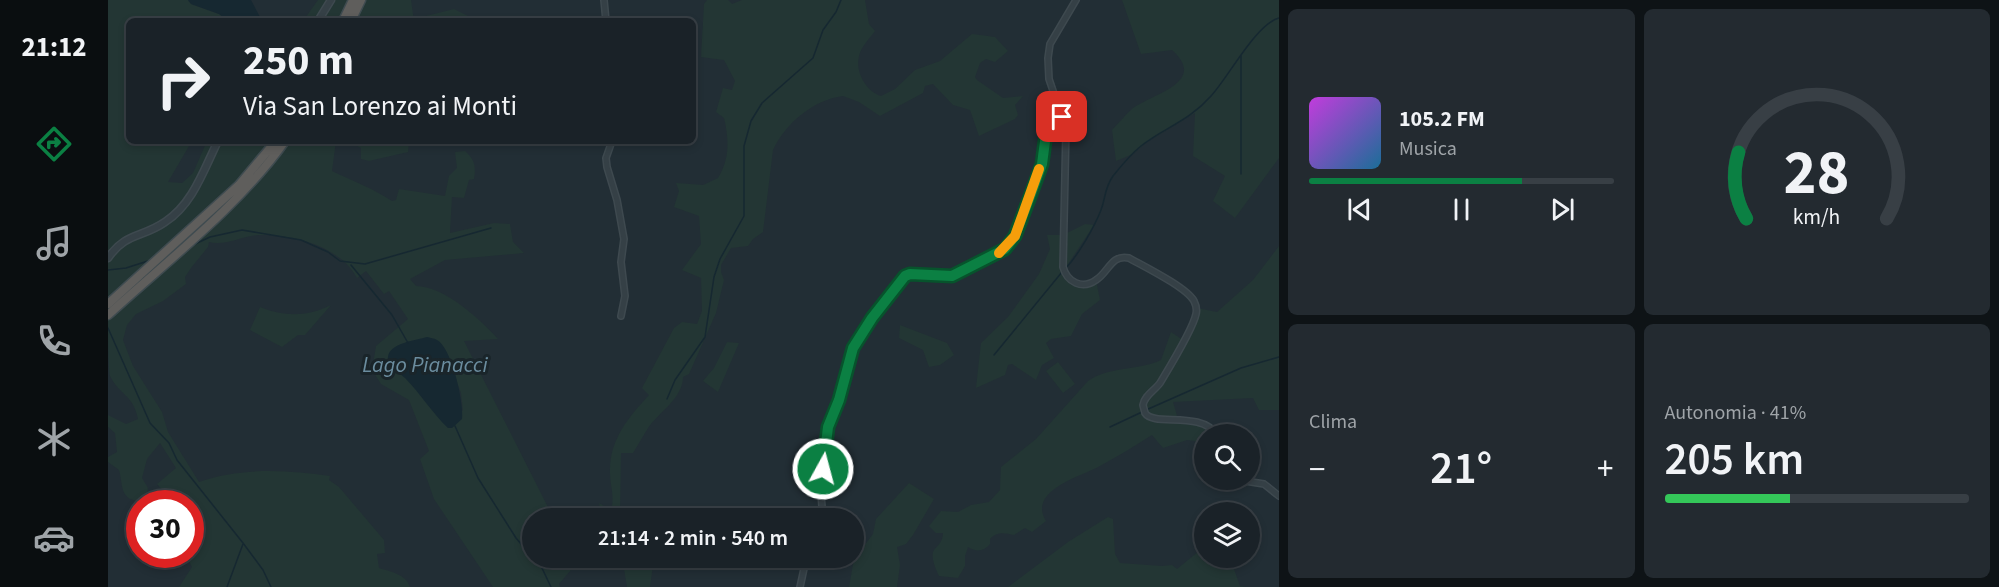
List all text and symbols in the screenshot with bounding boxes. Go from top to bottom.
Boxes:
text: 21:12 [21,28,87,67]
text: 250 m [243,31,354,91]
icon: right [144,42,222,120]
text: Via San Lorenzo ai Monti [243,87,517,126]
pin [1036,91,1087,142]
icon: arrive [1045,100,1078,133]
text: 105.2 FM [1399,103,1485,135]
icon: directions [33,123,75,165]
text: 28 [1784,129,1850,218]
text: Musica [1399,135,1457,163]
icon: previous [1343,193,1376,226]
icon: pause [1445,193,1478,226]
icon: next [1546,193,1579,226]
text: km/h [1793,202,1841,233]
icon: music [33,222,75,264]
icon: phone [33,320,75,362]
water label: Lago Pianacci [362,349,489,381]
text: Autonomia · 41% [1665,399,1806,427]
text: Clima [1309,408,1357,436]
icon: climate [33,418,75,460]
map controls [1194,424,1260,568]
button: search [1194,424,1260,490]
text: 205 km [1665,428,1804,492]
position arrow [791,437,855,501]
text: 21° [1430,437,1492,501]
text: − [1309,446,1325,493]
text: + [1597,446,1614,493]
speed limit sign: 30 [126,490,204,568]
button: layers [1194,502,1260,568]
icon: car [33,517,75,559]
text: 21:14 · 2 min · 540 m [598,522,788,554]

